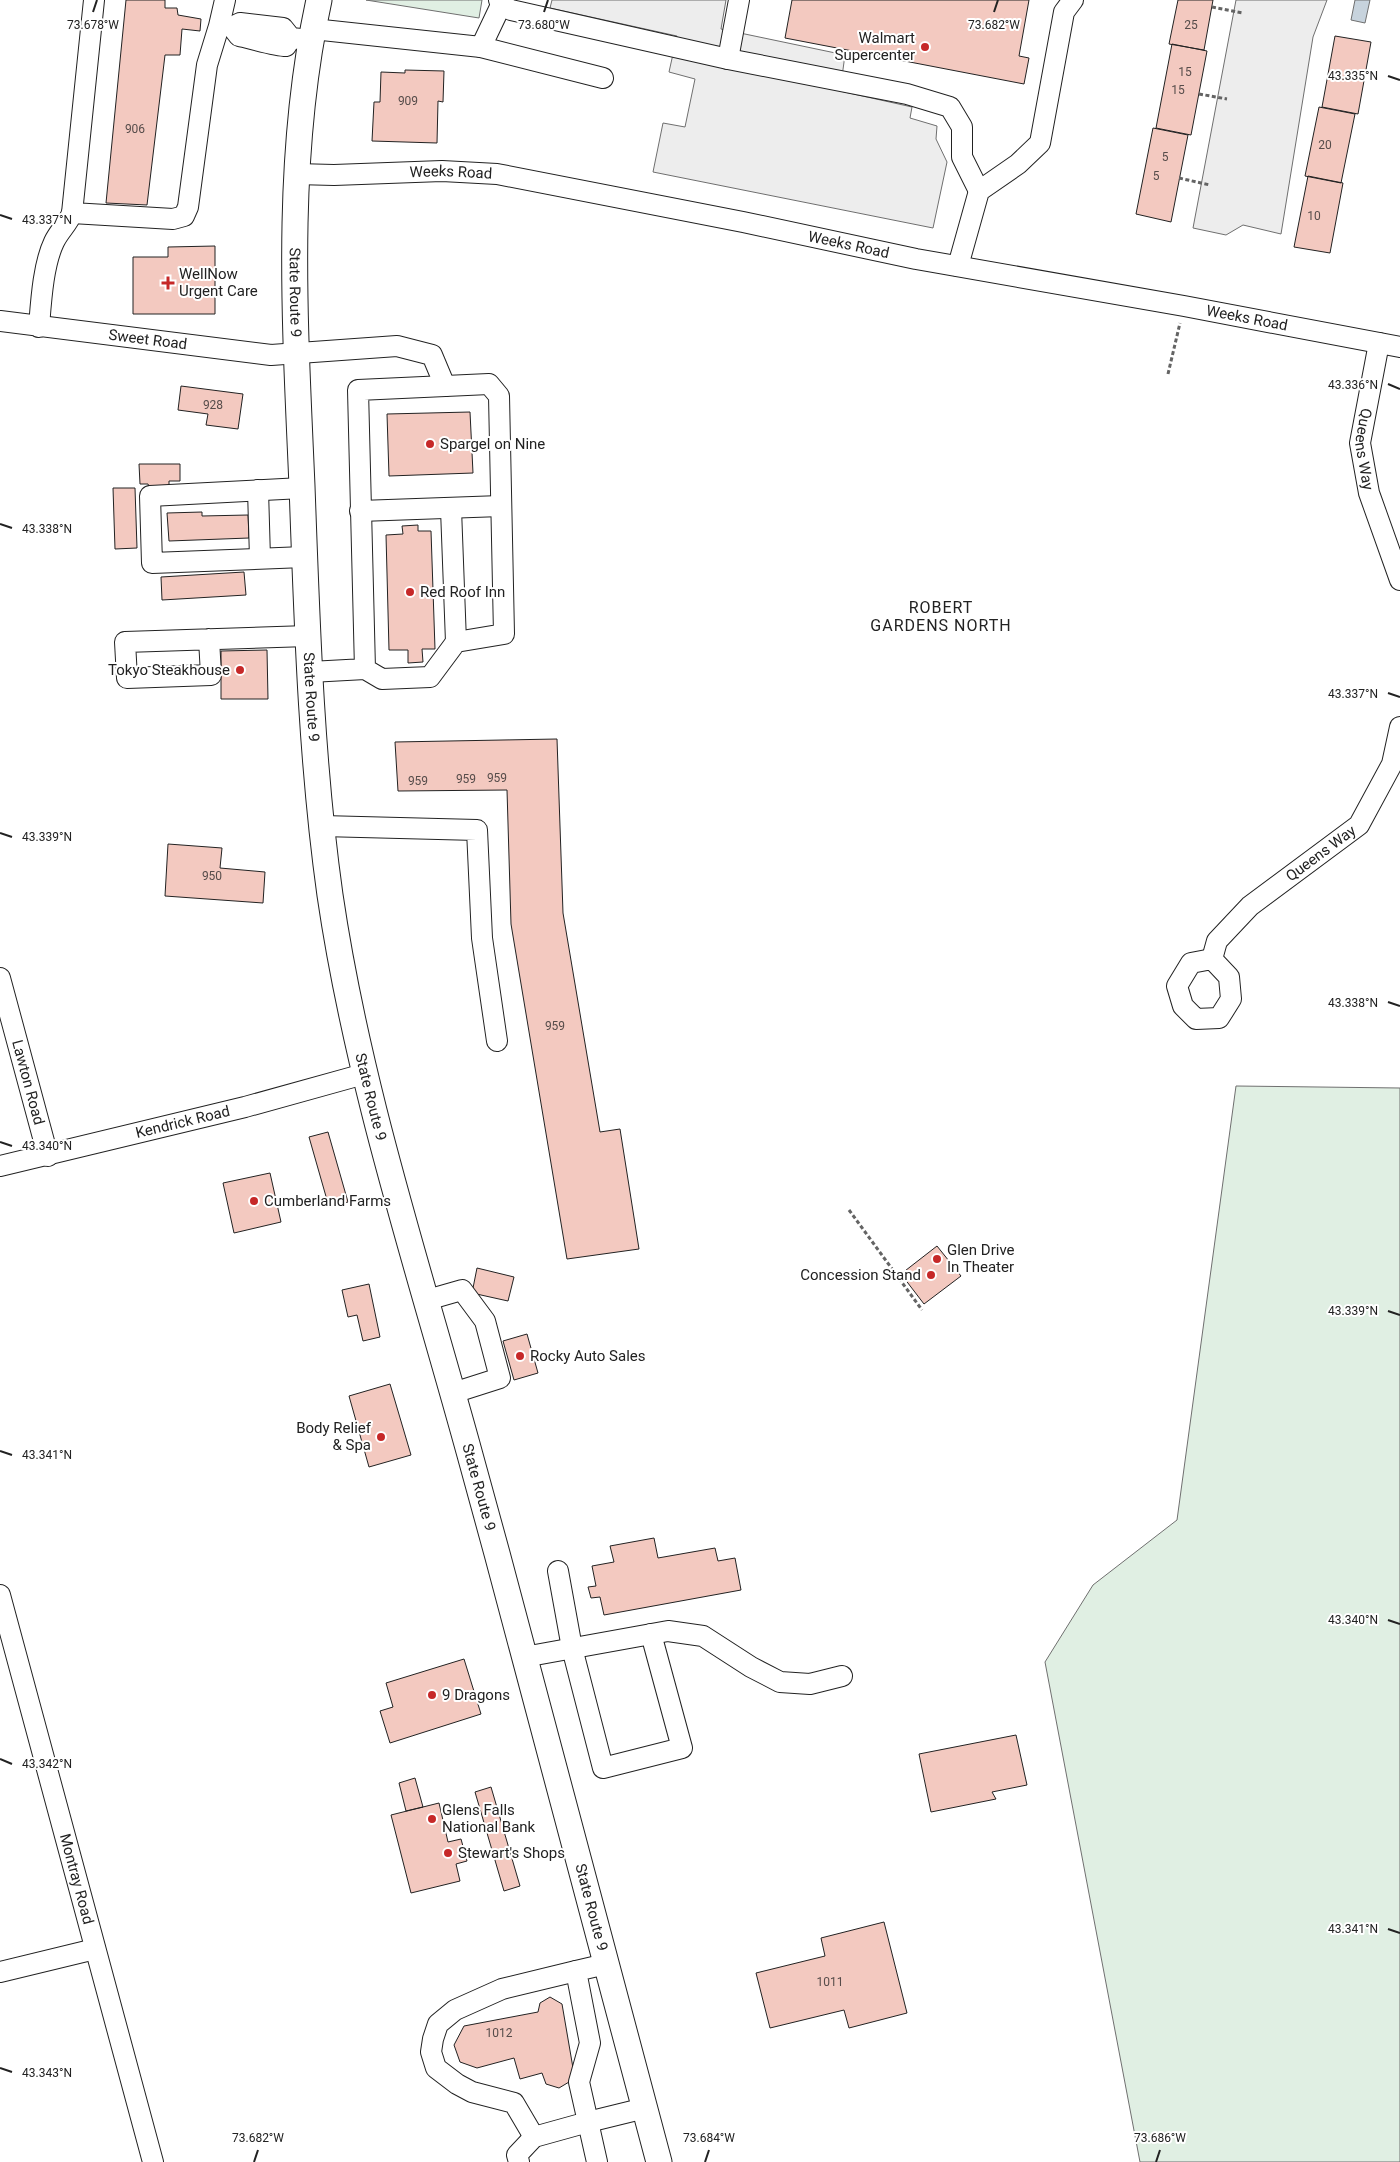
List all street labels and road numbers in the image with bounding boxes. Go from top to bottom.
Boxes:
street label: Weeks Road [409,162,493,183]
street label: Weeks Road [807,227,891,262]
street label: State Route 9 [286,247,305,337]
street label: Weeks Road [1205,301,1289,335]
street label: Sweet Road [107,326,188,353]
street label: Queens Way [1351,407,1377,491]
street label: State Route 9 [300,652,323,742]
street label: Queens Way [1282,822,1359,885]
street label: Lawton Road [8,1038,48,1127]
street label: State Route 9 [351,1051,390,1143]
street label: Kendrick Road [134,1102,232,1142]
street label: State Route 9 [458,1442,499,1533]
street label: Montray Road [56,1832,97,1926]
street label: State Route 9 [571,1862,612,1953]

